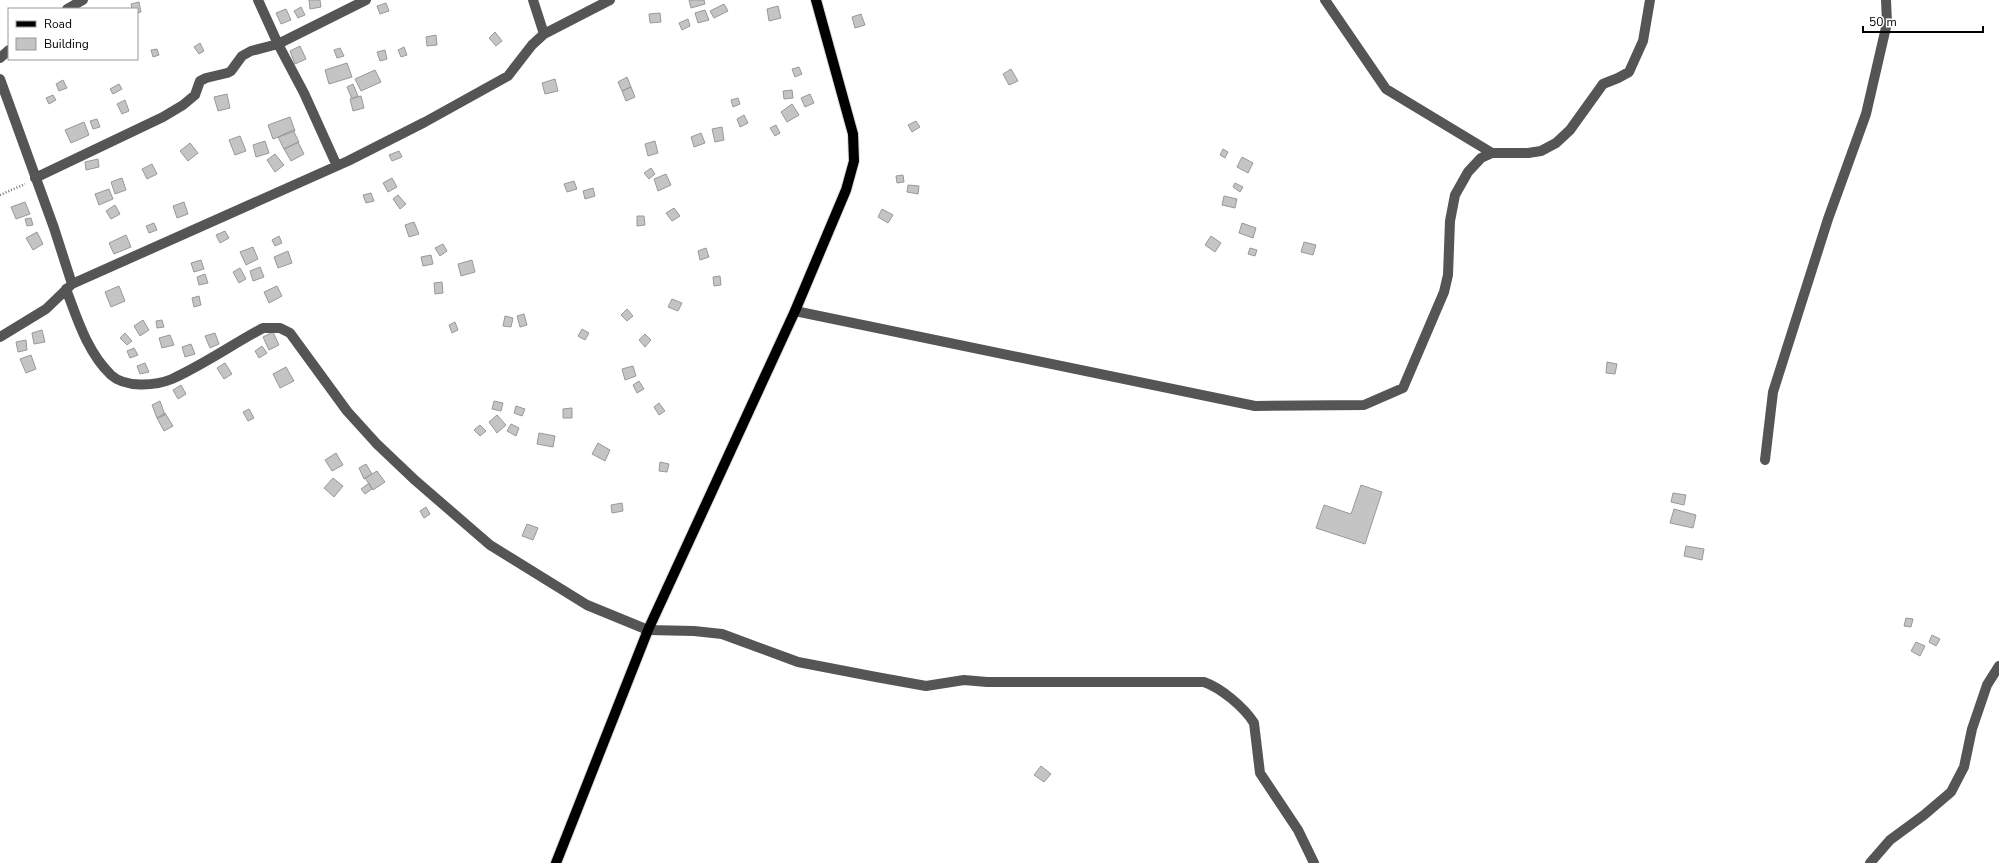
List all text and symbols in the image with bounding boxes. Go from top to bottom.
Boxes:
legend [8,8,138,60]
scale bar [1863,8,1983,34]
text: 50 m [1869,14,1897,30]
text: Road [44,16,72,32]
text: Building [44,36,89,52]

